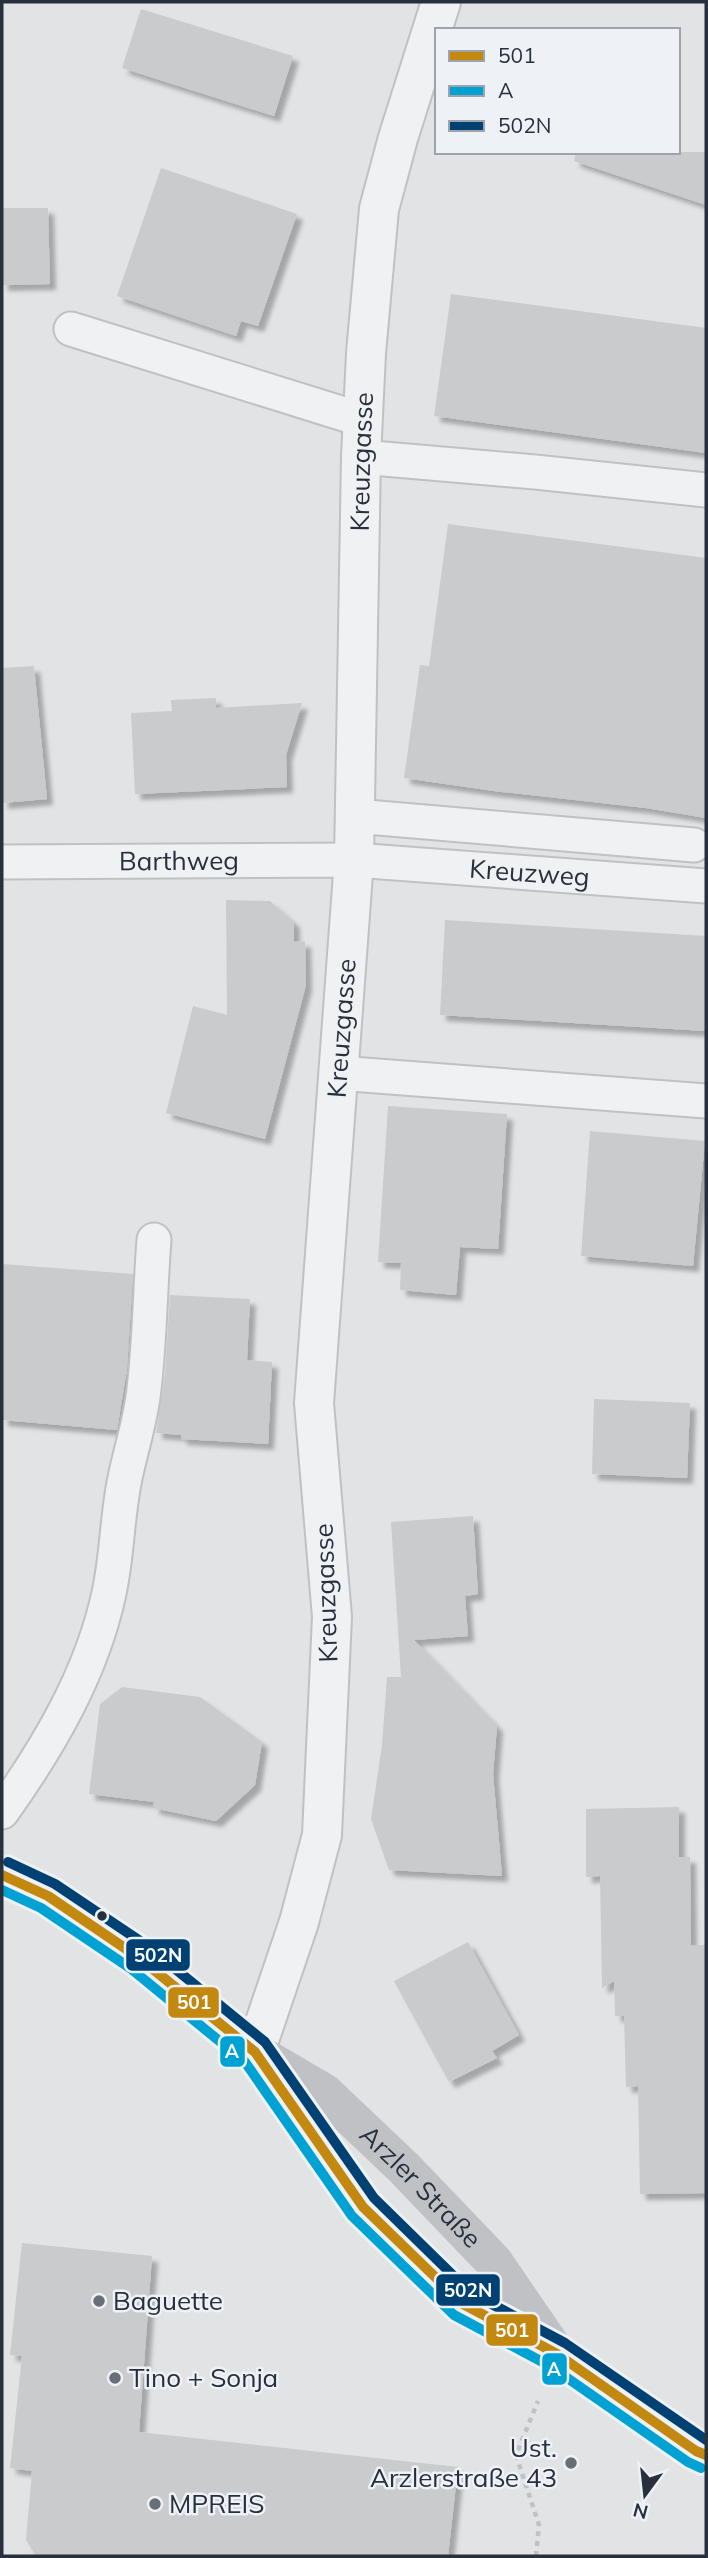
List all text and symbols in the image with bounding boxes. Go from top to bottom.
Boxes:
legend [435,28,680,154]
text: 501 [498,42,536,68]
text: A [498,77,514,103]
text: 502N [498,112,552,138]
street label: Kreuzgasse [343,391,380,532]
street label: Barthweg [119,844,239,877]
street label: Kreuzweg [468,852,591,893]
street label: Kreuzgasse [320,957,363,1099]
street label: Kreuzgasse [307,1523,344,1663]
unlabelled marker [95,1909,109,1923]
line badge: 502N [125,1938,191,1972]
text: 502N [134,1943,182,1967]
line badge: 501 [167,1986,220,2019]
text: 501 [177,1990,211,2014]
line badge: A [219,2035,246,2068]
text: A [225,2039,240,2063]
street label: Arzler Straße [353,2118,489,2255]
line badge: 502N [435,2273,501,2307]
text: 502N [444,2278,492,2302]
place label: Baguette [113,2284,223,2317]
marker: Baguette [91,2293,107,2309]
line badge: 501 [485,2313,539,2347]
text: 501 [495,2318,529,2342]
line badge: A [541,2352,568,2386]
text: A [547,2357,562,2381]
place label: Tino + Sonja [129,2361,278,2394]
marker: Tino + Sonja [107,2370,123,2386]
place label: Ust. Arzlerstraße 43 [370,2431,557,2494]
marker: Ust. Arzlerstraße 43 [563,2455,579,2471]
north arrow [610,2460,680,2530]
place label: MPREIS [169,2487,264,2520]
marker: MPREIS [147,2496,163,2512]
text: N [631,2498,651,2525]

